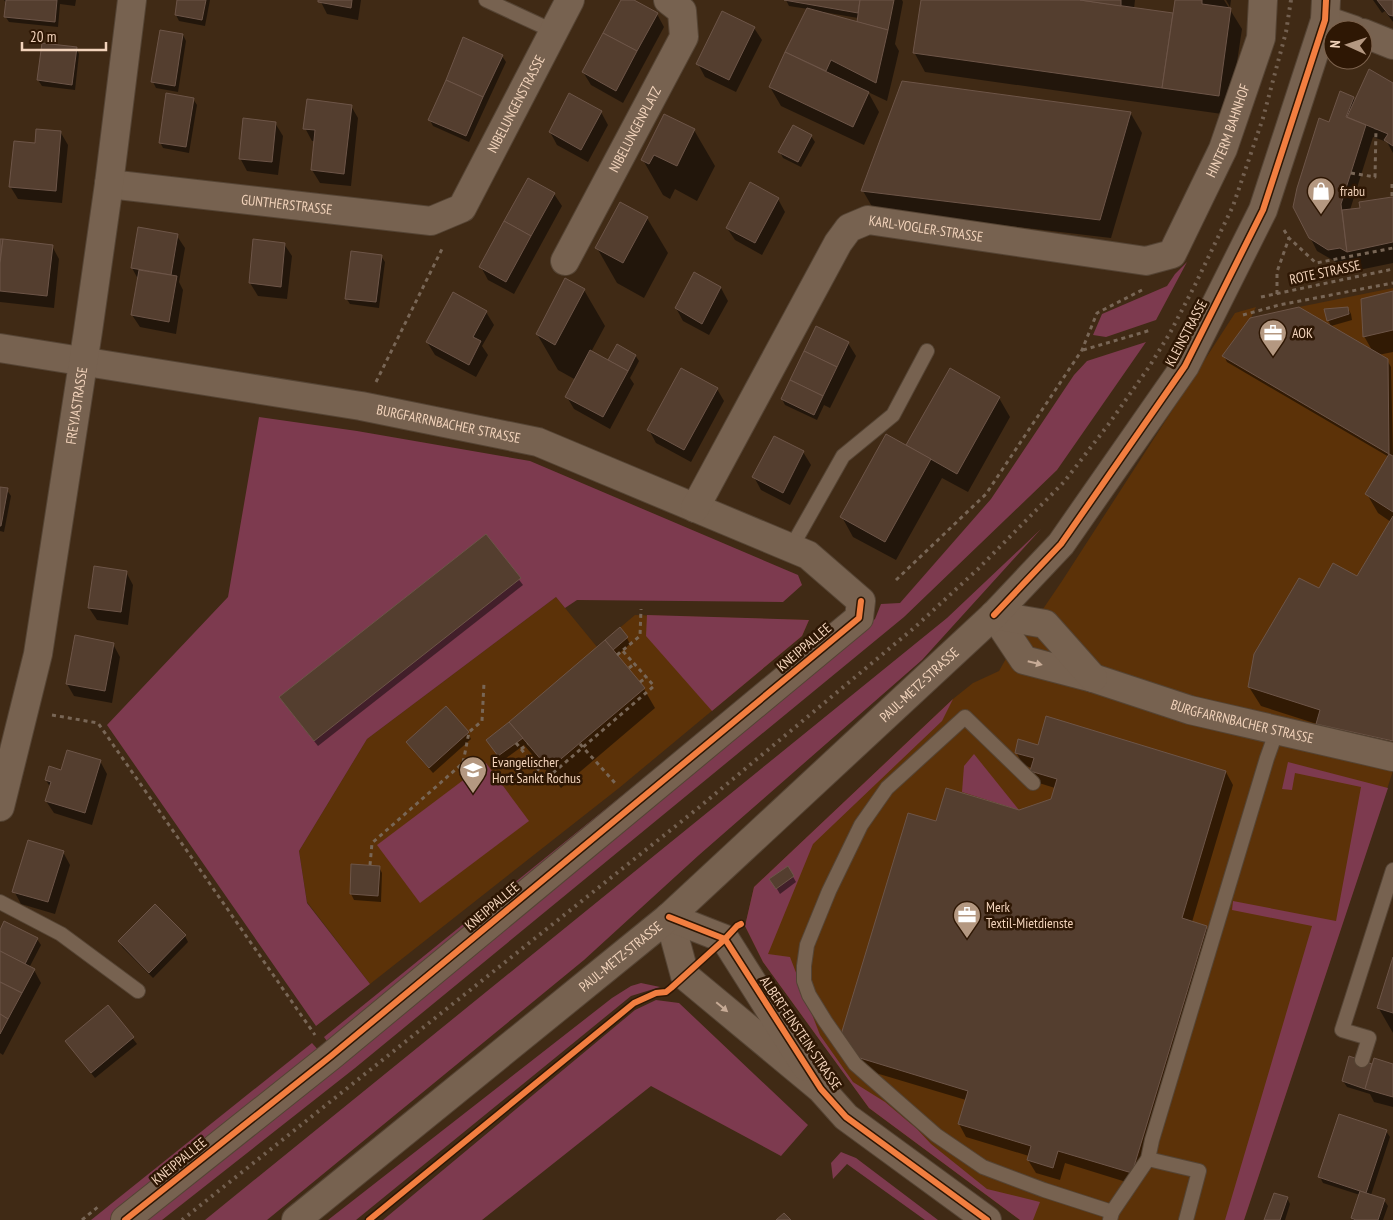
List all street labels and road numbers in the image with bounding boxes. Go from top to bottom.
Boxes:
street label: NIBELUNGENSTRASSE [483,52,549,156]
street label: HINTERM BAHNHOF [1202,81,1254,180]
street label: NIBELUNGENPLATZ [605,83,665,175]
street label: GUNTHERSTRASSE [240,190,333,219]
street label: KARL-VOGLER-STRASSE [868,211,984,246]
street label: ROTE STRASSE [1288,256,1362,288]
street label: KLEINSTRASSE [1161,297,1211,369]
street label: FREYJASTRASSE [62,366,91,446]
street label: BURGFARRNBACHER STRASSE [375,400,522,447]
street label: KNEIPPALLEE [773,619,835,675]
street label: PAUL-METZ-STRASSE [876,643,963,726]
street label: BURGFARRNBACHER STRASSE [1168,695,1315,747]
street label: KNEIPPALLEE [461,878,523,934]
street label: PAUL-METZ-STRASSE [575,917,666,996]
street label: ALBERT-EINSTEIN-STRASSE [756,973,846,1093]
street label: KNEIPPALLEE [148,1133,210,1189]

